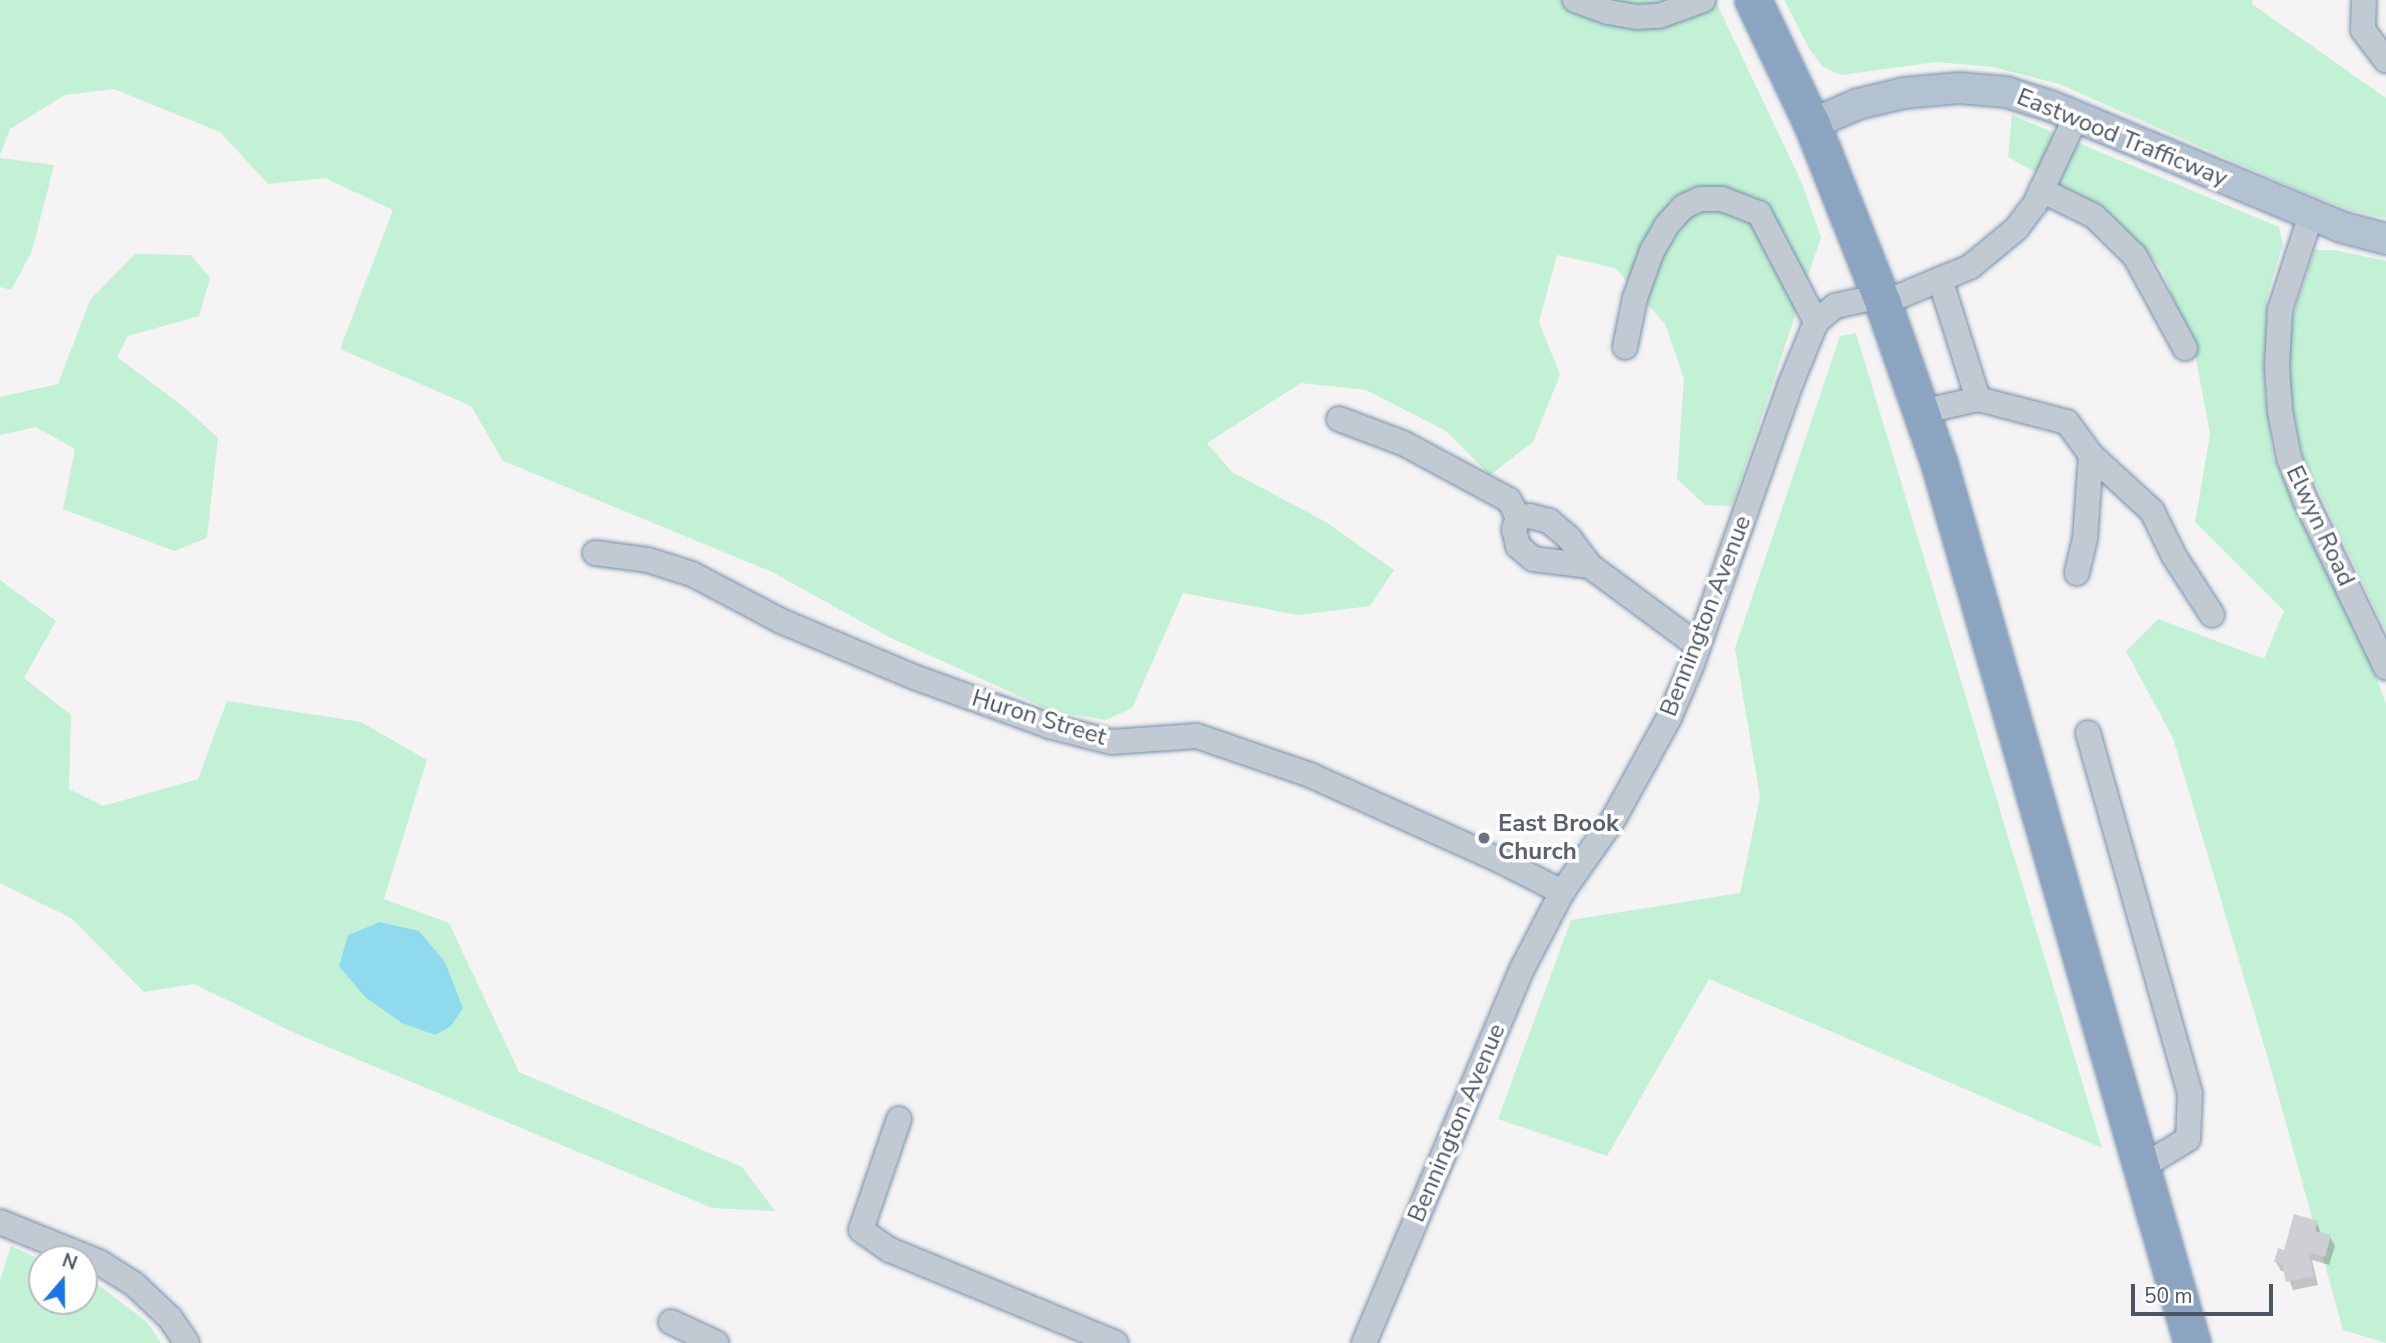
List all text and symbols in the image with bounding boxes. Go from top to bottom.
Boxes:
street label: Eastwood Trafficway [2013,83,2231,193]
street label: Elwyn Road [2280,461,2360,591]
street label: Bennington Avenue [1654,512,1758,720]
street label: Huron Street [968,684,1110,752]
place label: East Brook Church [1498,810,1619,866]
marker: East Brook Church [1476,830,1492,846]
street label: Bennington Avenue [1402,1020,1512,1226]
north arrow [28,1245,98,1315]
text: N [58,1247,81,1277]
scale bar [2134,1270,2276,1314]
text: 50 m [2144,1282,2193,1310]

